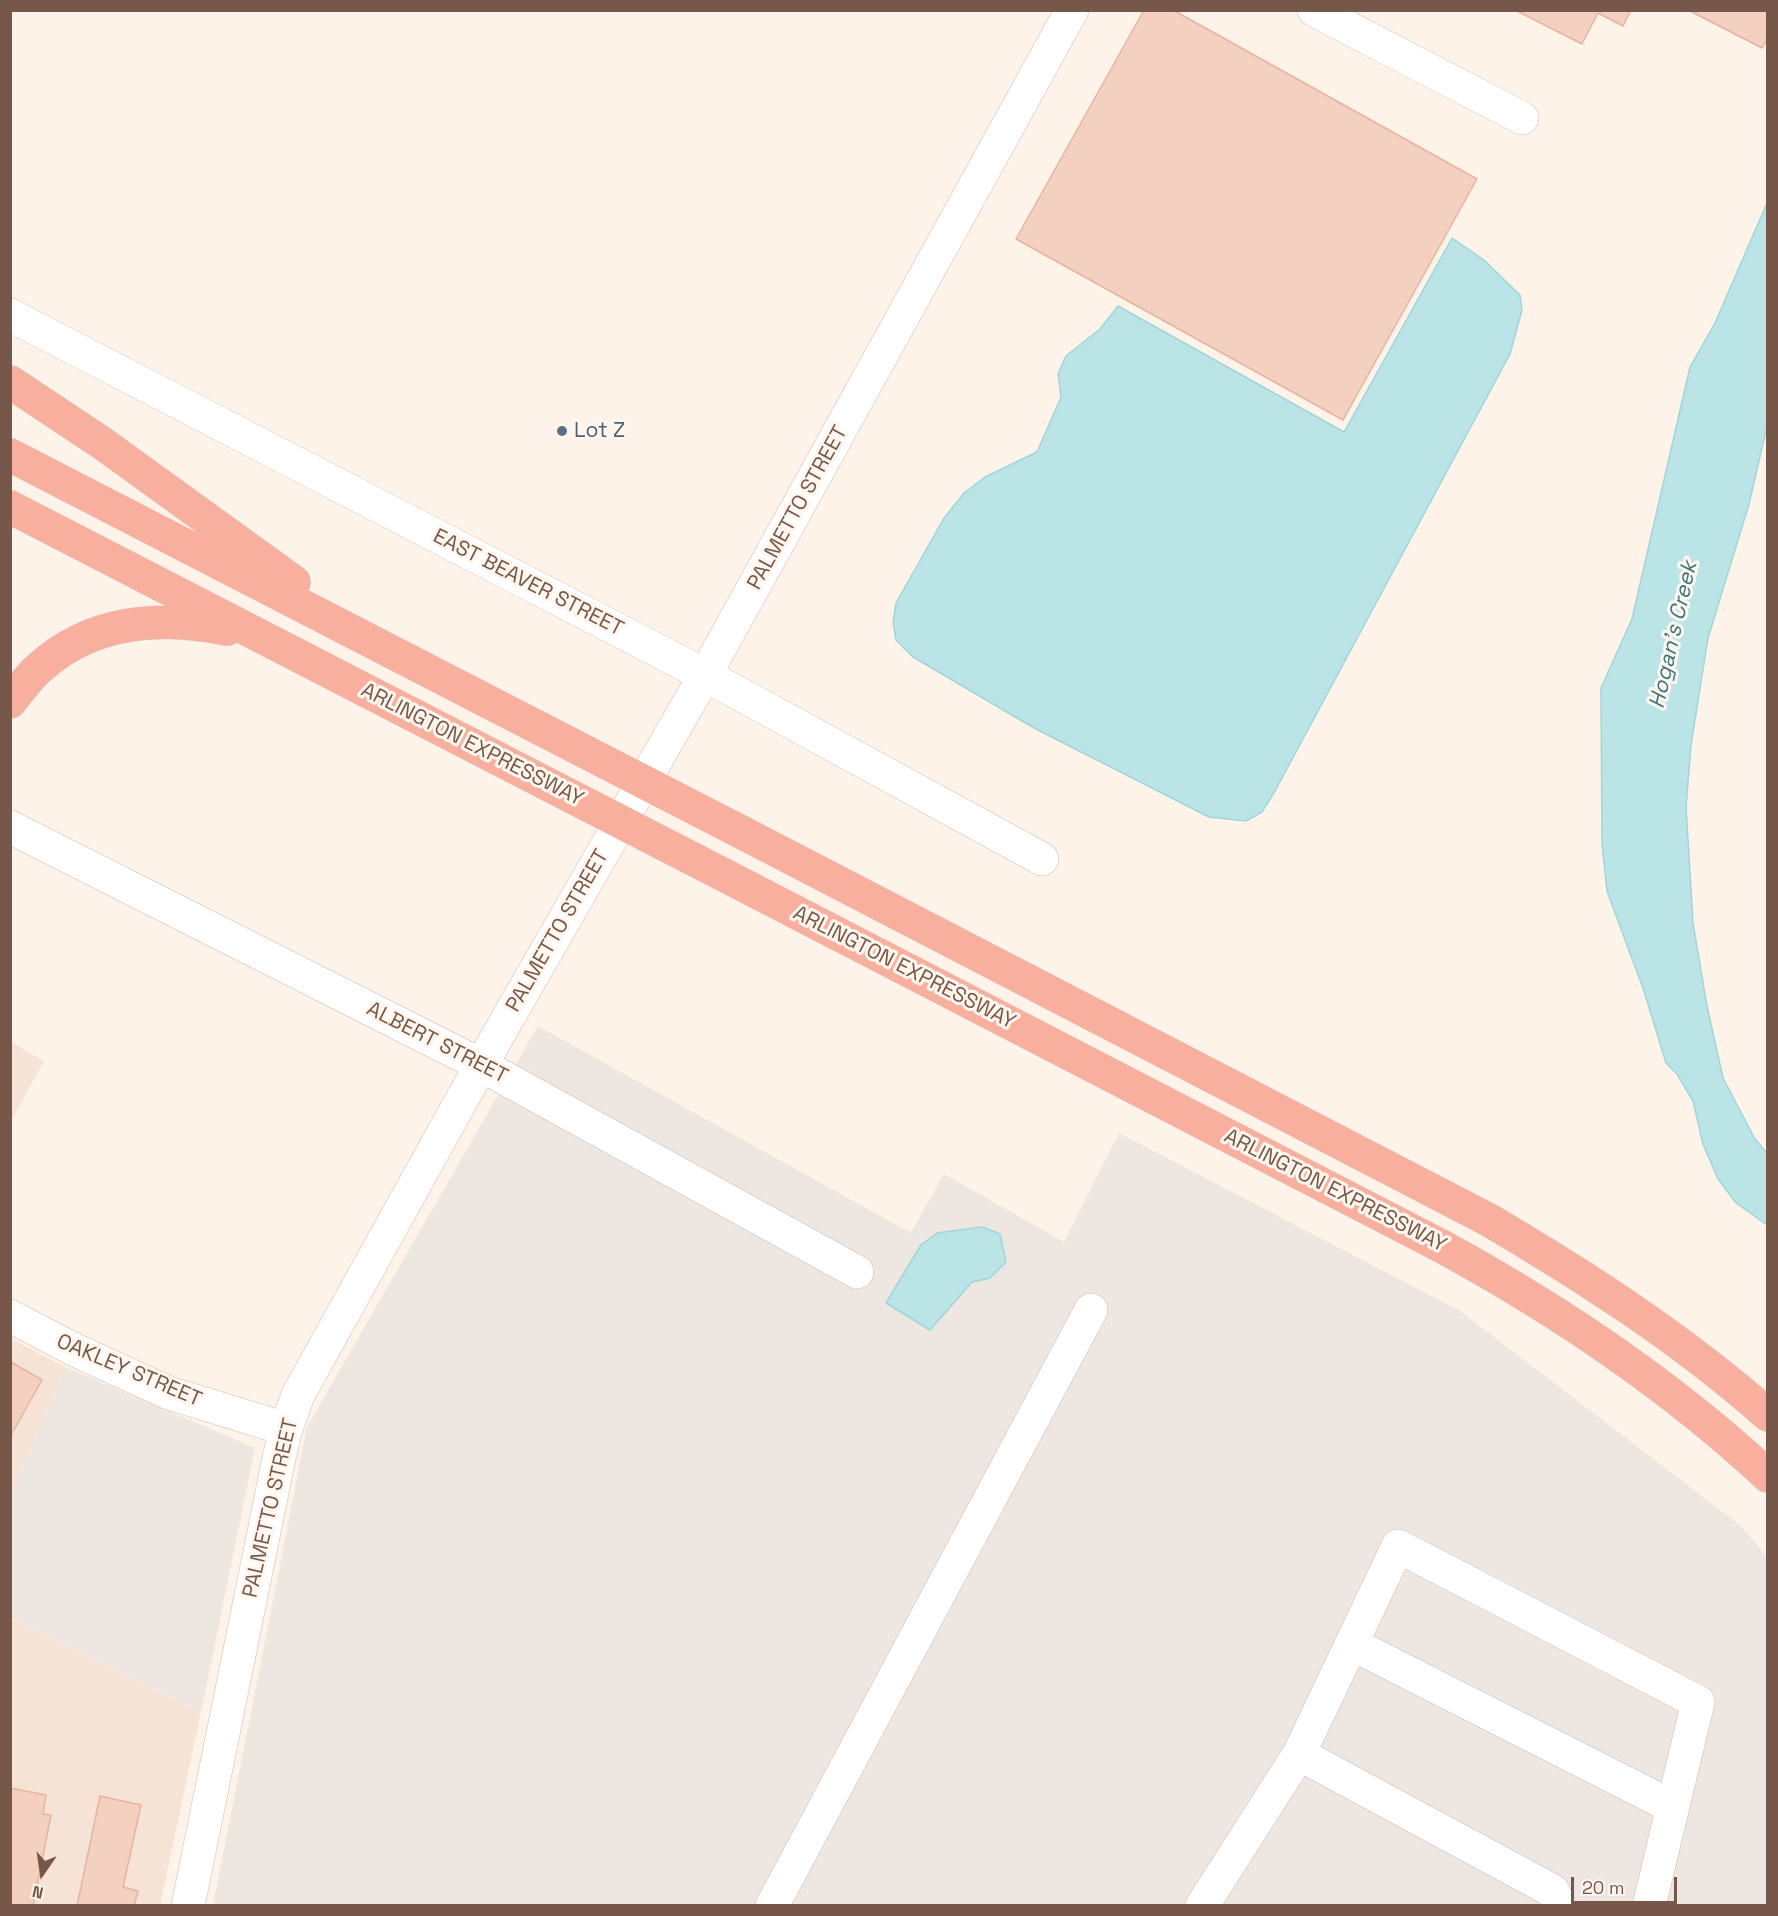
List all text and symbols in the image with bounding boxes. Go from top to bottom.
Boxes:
place label: Lot Z [574,418,625,444]
street label: PALMETTO STREET [743,422,853,594]
marker: Lot Z [555,424,569,438]
street label: EAST BEAVER STREET [429,524,627,642]
water label: Hogan's Creek [1644,559,1704,711]
street label: ARLINGTON EXPRESSWAY [357,678,587,812]
street label: PALMETTO STREET [501,845,615,1017]
street label: ARLINGTON EXPRESSWAY [789,901,1019,1035]
street label: ALBERT STREET [362,997,512,1089]
street label: ARLINGTON EXPRESSWAY [1220,1124,1450,1258]
street label: OAKLEY STREET [53,1329,205,1413]
street label: PALMETTO STREET [238,1416,304,1600]
north arrow [12,1844,72,1904]
scale bar [1574,1865,1680,1903]
text: 20 m [1582,1876,1625,1899]
text: N [30,1881,45,1903]

